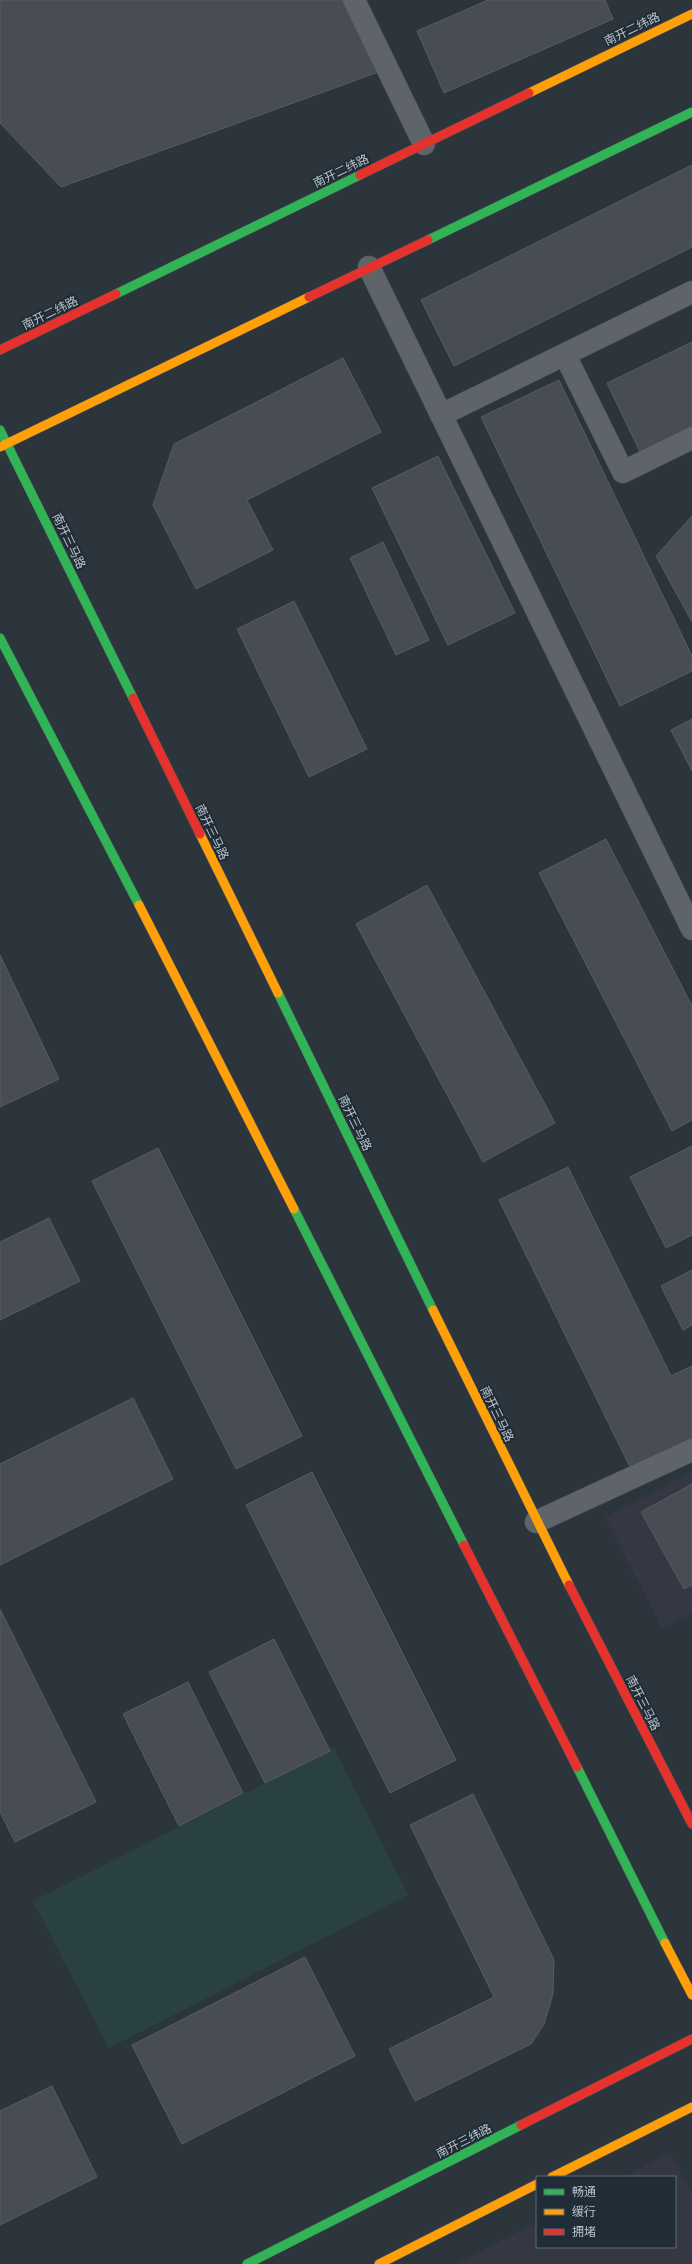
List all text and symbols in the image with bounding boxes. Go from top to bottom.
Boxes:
street label: 南开二纬路 [602,10,662,48]
street label: 南开二纬路 [311,152,371,190]
street label: 南开二纬路 [20,294,80,332]
street label: 南开三马路 [50,511,88,571]
street label: 南开三马路 [193,802,231,862]
street label: 南开三马路 [336,1093,374,1153]
street label: 南开三马路 [478,1384,516,1444]
street label: 南开三马路 [624,1673,663,1732]
street label: 南开三纬路 [434,2121,493,2160]
legend [536,2176,676,2248]
text: 畅通 [572,2185,596,2198]
text: 缓行 [572,2205,596,2218]
text: 拥堵 [572,2225,596,2238]

